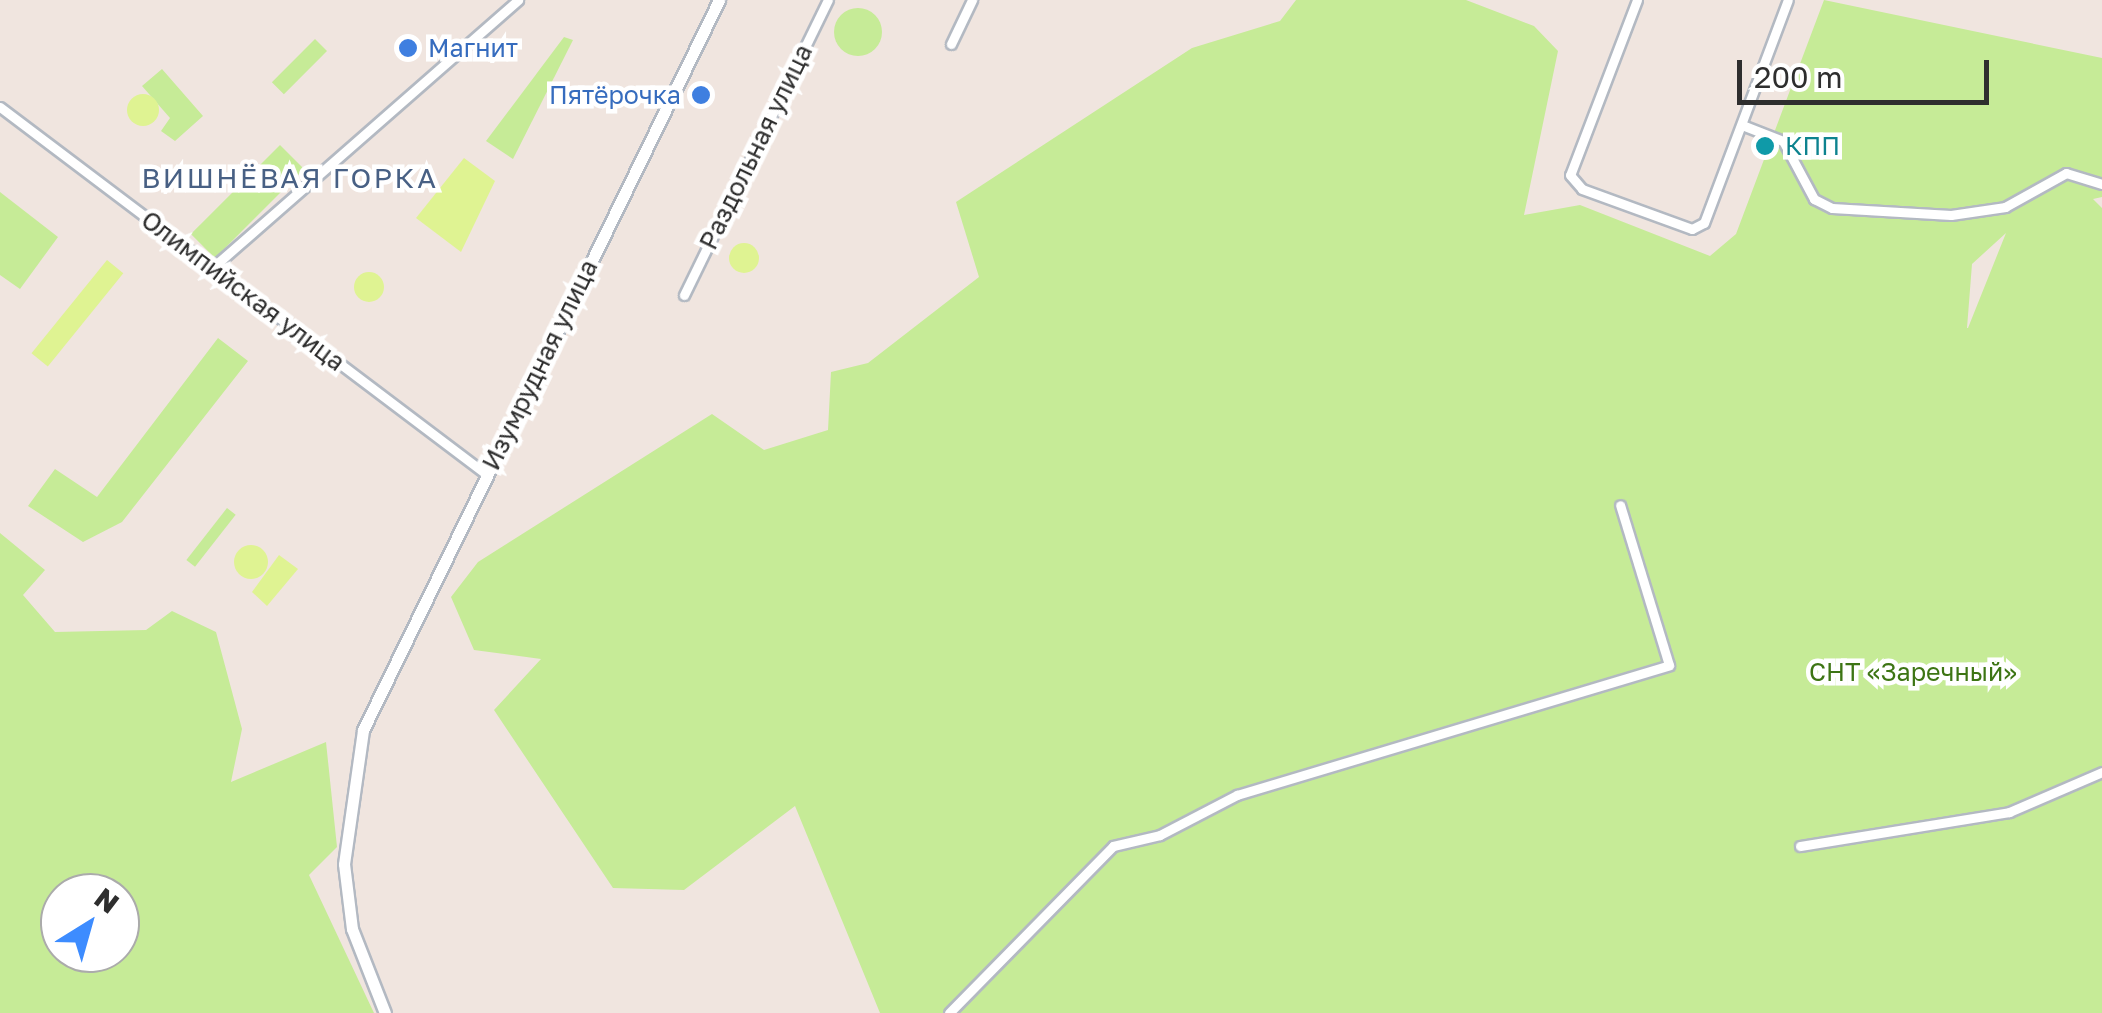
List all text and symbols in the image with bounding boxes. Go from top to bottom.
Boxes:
place label: Магнит [428,33,518,63]
marker: Магнит [397,37,419,59]
street label: Раздольная улица [693,40,819,254]
scale bar [1742,40,1994,102]
text: 200 m [1754,59,1843,95]
place label: Пятёрочка [549,80,681,110]
marker: Пятёрочка [690,84,712,106]
place label: КПП [1785,131,1840,161]
marker: КПП [1754,135,1776,157]
district label: ВИШНЁВАЯ ГОРКА [142,161,438,195]
street label: Олимпийская улица [135,205,351,377]
street label: Изумрудная улица [476,255,604,475]
park label: СНТ «Заречный» [1809,657,2017,687]
north arrow [40,873,140,973]
text: N [89,881,126,920]

